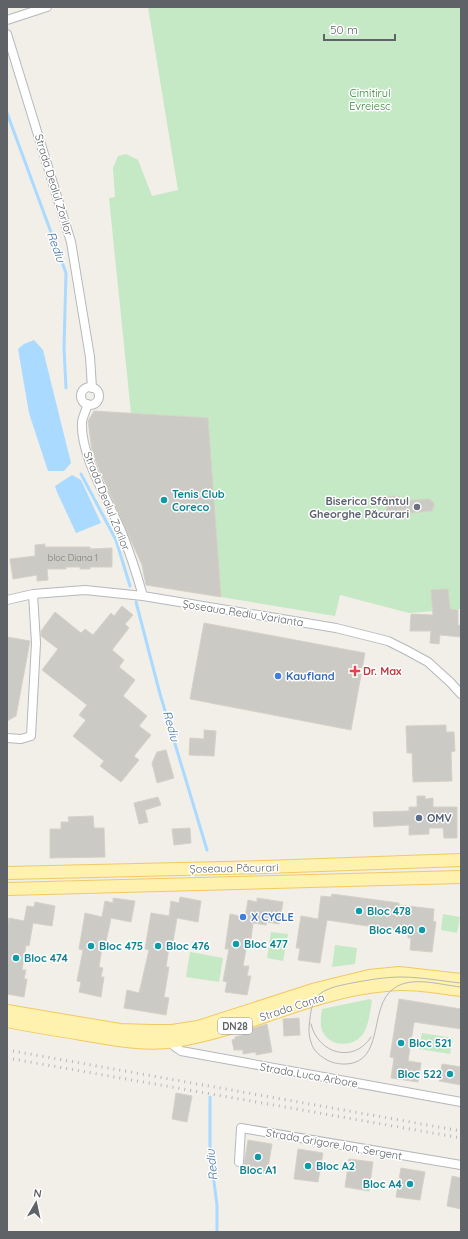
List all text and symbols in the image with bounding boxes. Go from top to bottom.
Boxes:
scale bar [324,16,395,42]
text: 50 m [330,22,358,37]
park label: Cimitirul Evreiesc [349,86,391,113]
street label: Strada Dealul Zorilor [32,132,76,238]
water label: Rediu [44,229,69,265]
street label: Strada Dealul Zorilor [81,449,134,553]
place label: Tenis Club Coreco [172,487,225,514]
place label: Biserica Sfântul Gheorghe Păcurari [309,494,409,521]
marker: Tenis Club Coreco [159,495,169,505]
marker: Biserica Sfântul Gheorghe Păcurari [412,502,422,512]
house number: bloc Diana 1 [48,552,98,563]
street label: Șoseaua Rediu Varianta [181,597,305,629]
place label: Dr. Max [363,664,402,678]
marker: Dr. Max [350,666,360,676]
place label: Kaufland [286,669,335,683]
marker: Kaufland [273,671,283,681]
water label: Rediu [160,709,183,744]
place label: OMV [427,811,452,825]
marker: OMV [414,813,424,823]
street label: Șoseaua Păcurari [189,860,279,876]
place label: Bloc 478 [367,904,411,918]
marker: Bloc 478 [354,906,364,916]
place label: X CYCLE [251,910,294,924]
marker: X CYCLE [238,912,248,922]
place label: Bloc 480 [369,923,414,937]
marker: Bloc 480 [417,925,427,935]
place label: Bloc 477 [244,937,288,951]
place label: Bloc 475 [99,939,143,953]
place label: Bloc 476 [166,939,210,953]
marker: Bloc 477 [231,939,241,949]
marker: Bloc 475 [86,941,96,951]
marker: Bloc 476 [153,941,163,951]
place label: Bloc 474 [24,951,68,965]
marker: Bloc 474 [11,953,21,963]
street label: Strada Canta [258,990,326,1024]
road number: DN28 [218,1018,252,1034]
place label: Bloc 521 [409,1036,452,1050]
marker: Bloc 521 [396,1038,406,1048]
street label: Strada Luca Arbore [259,1059,359,1091]
place label: Bloc 522 [397,1067,442,1081]
marker: Bloc 522 [445,1069,455,1079]
street label: Strada Grigore Ion, Sergent [265,1125,403,1163]
water label: Rediu [202,1147,221,1181]
marker: Bloc A1 [253,1152,263,1162]
place label: Bloc A2 [316,1159,355,1173]
marker: Bloc A2 [303,1161,313,1171]
place label: Bloc A1 [239,1163,277,1177]
place label: Bloc A4 [363,1177,403,1191]
marker: Bloc A4 [405,1179,415,1189]
north arrow [16,1183,56,1223]
text: N [32,1186,43,1201]

